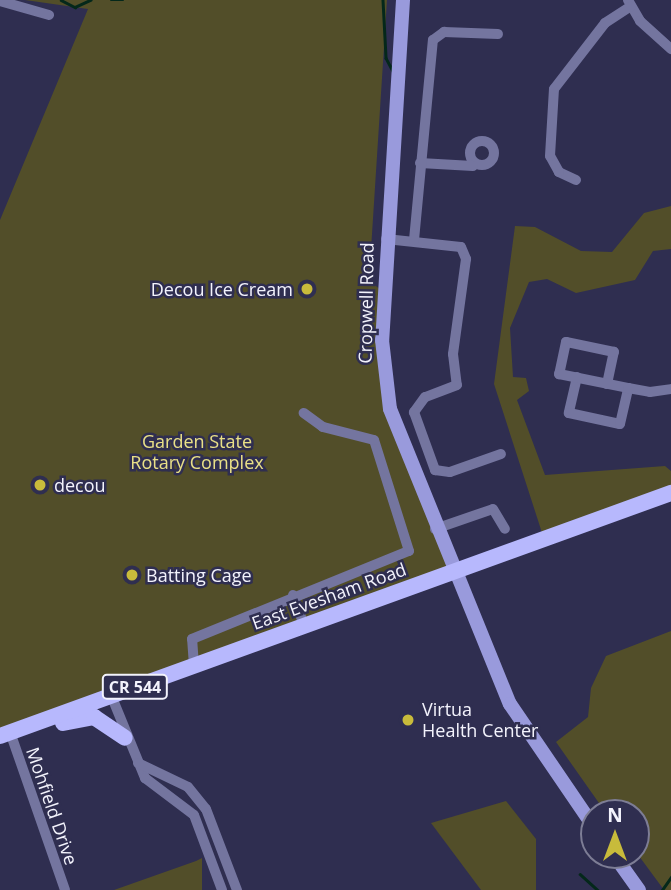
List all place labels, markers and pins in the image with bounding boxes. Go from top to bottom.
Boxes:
place label: Decou Ice Cream [151,278,293,300]
marker: Decou Ice Cream [299,281,315,297]
place label: decou [54,474,106,496]
marker: decou [32,477,48,493]
place label: Batting Cage [146,564,252,586]
marker: Batting Cage [124,567,140,583]
place label: Virtua Health Center [422,699,538,742]
marker: Virtua Health Center [400,712,416,728]

